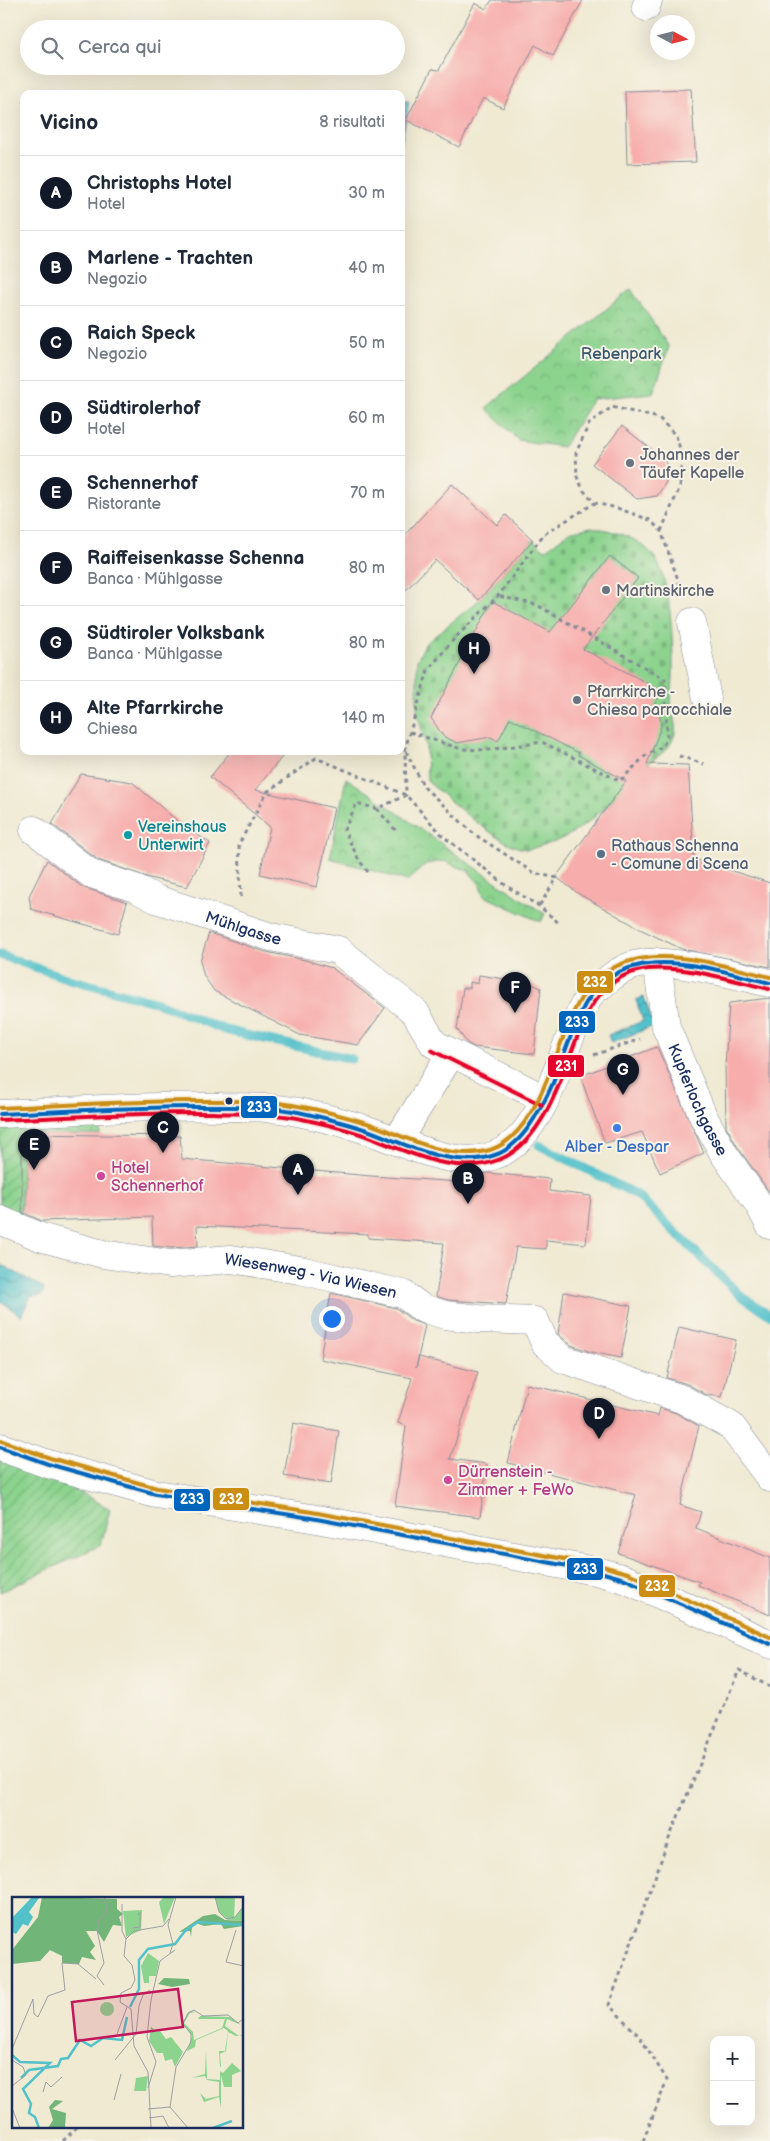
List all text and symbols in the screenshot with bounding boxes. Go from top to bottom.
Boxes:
north arrow [650,15,695,60]
search box [20,20,405,75]
icon: search [38,34,66,62]
text: Cerca qui [78,36,161,59]
text: Vicino [40,110,98,135]
text: 8 risultati [319,113,385,132]
text: Christophs Hotel [87,172,232,195]
text: A [51,184,61,203]
text: 30 m [348,184,385,203]
text: Hotel [87,195,125,214]
text: Marlene - Trachten [87,247,253,270]
text: B [50,259,62,278]
text: 40 m [348,259,385,278]
text: Negozio [87,270,147,289]
text: Raich Speck [87,322,195,345]
text: C [50,334,62,353]
text: 50 m [349,334,385,353]
text: Negozio [87,345,147,364]
park label: Rebenpark [581,345,661,364]
text: Südtirolerhof [87,397,201,420]
text: D [50,409,62,428]
text: 60 m [348,409,385,428]
text: Hotel [87,420,125,439]
place label: Johannes der Täufer Kapelle [640,446,745,483]
marker: Johannes der Täufer Kapelle [624,457,636,469]
text: Schennerhof [87,472,198,495]
text: E [51,484,61,503]
text: 70 m [350,484,385,503]
text: Ristorante [87,495,161,514]
text: Raiffeisenkasse Schenna [87,547,304,570]
text: F [51,559,61,578]
text: 80 m [349,559,385,578]
text: Banca · Mühlgasse [87,570,223,589]
place label: Martinskirche [616,582,715,601]
marker: Martinskirche [600,584,612,596]
text: Südtiroler Volksbank [87,622,264,645]
pin: H [458,633,490,674]
text: G [50,634,62,653]
text: 80 m [349,634,385,653]
text: Banca · Mühlgasse [87,645,223,664]
place label: Pfarrkirche - Chiesa parrocchiale [587,683,733,720]
marker: Pfarrkirche - Chiesa parrocchiale [571,694,583,706]
text: Alte Pfarrkirche [87,697,223,720]
text: H [50,709,62,728]
text: 140 m [342,709,385,728]
text: Chiesa [87,720,137,739]
place label: Vereinshaus Unterwirt [138,818,227,855]
marker: Vereinshaus Unterwirt [122,829,134,841]
place label: Rathaus Schenna - Comune di Scena [611,837,749,874]
marker: Rathaus Schenna - Comune di Scena [595,848,607,860]
street label: Mühlgasse [203,908,283,950]
line badge: 232 [576,970,614,994]
pin: F [499,972,531,1013]
text: 232 [583,974,608,991]
line badge: 233 [558,1010,596,1034]
text: 233 [565,1014,589,1031]
street label: Kupferlochgasse [663,1041,731,1160]
line badge: 231 [547,1054,585,1078]
pin: G [607,1054,639,1095]
text: 231 [555,1058,577,1075]
line badge: 233 [240,1095,278,1119]
unlabelled marker [224,1096,234,1106]
text: 233 [247,1099,271,1116]
pin: C [147,1112,179,1153]
marker: Alber - Despar [611,1122,623,1134]
pin: E [18,1129,50,1170]
place label: Alber - Despar [565,1138,669,1157]
pin: A [282,1154,314,1195]
place label: Hotel Schennerhof [111,1159,204,1196]
pin: B [452,1163,484,1204]
marker: Hotel Schennerhof [95,1170,107,1182]
street label: Wiesenweg - Via Wiesen [223,1250,398,1303]
your location [319,1306,345,1332]
pin: D [583,1398,615,1439]
place label: Dürrenstein - Zimmer + FeWo [457,1463,574,1500]
marker: Dürrenstein - Zimmer + FeWo [442,1474,454,1486]
line badge: 232 [212,1487,250,1511]
line badge: 233 [173,1488,211,1512]
text: 233 [180,1491,204,1508]
text: 232 [219,1491,244,1508]
line badge: 233 [566,1557,604,1581]
text: 233 [573,1561,597,1578]
line badge: 232 [638,1574,676,1598]
text: 232 [645,1578,670,1595]
inset map [12,1897,244,2128]
map controls [710,2036,755,2126]
button: + [710,2036,755,2081]
button: − [710,2081,755,2126]

